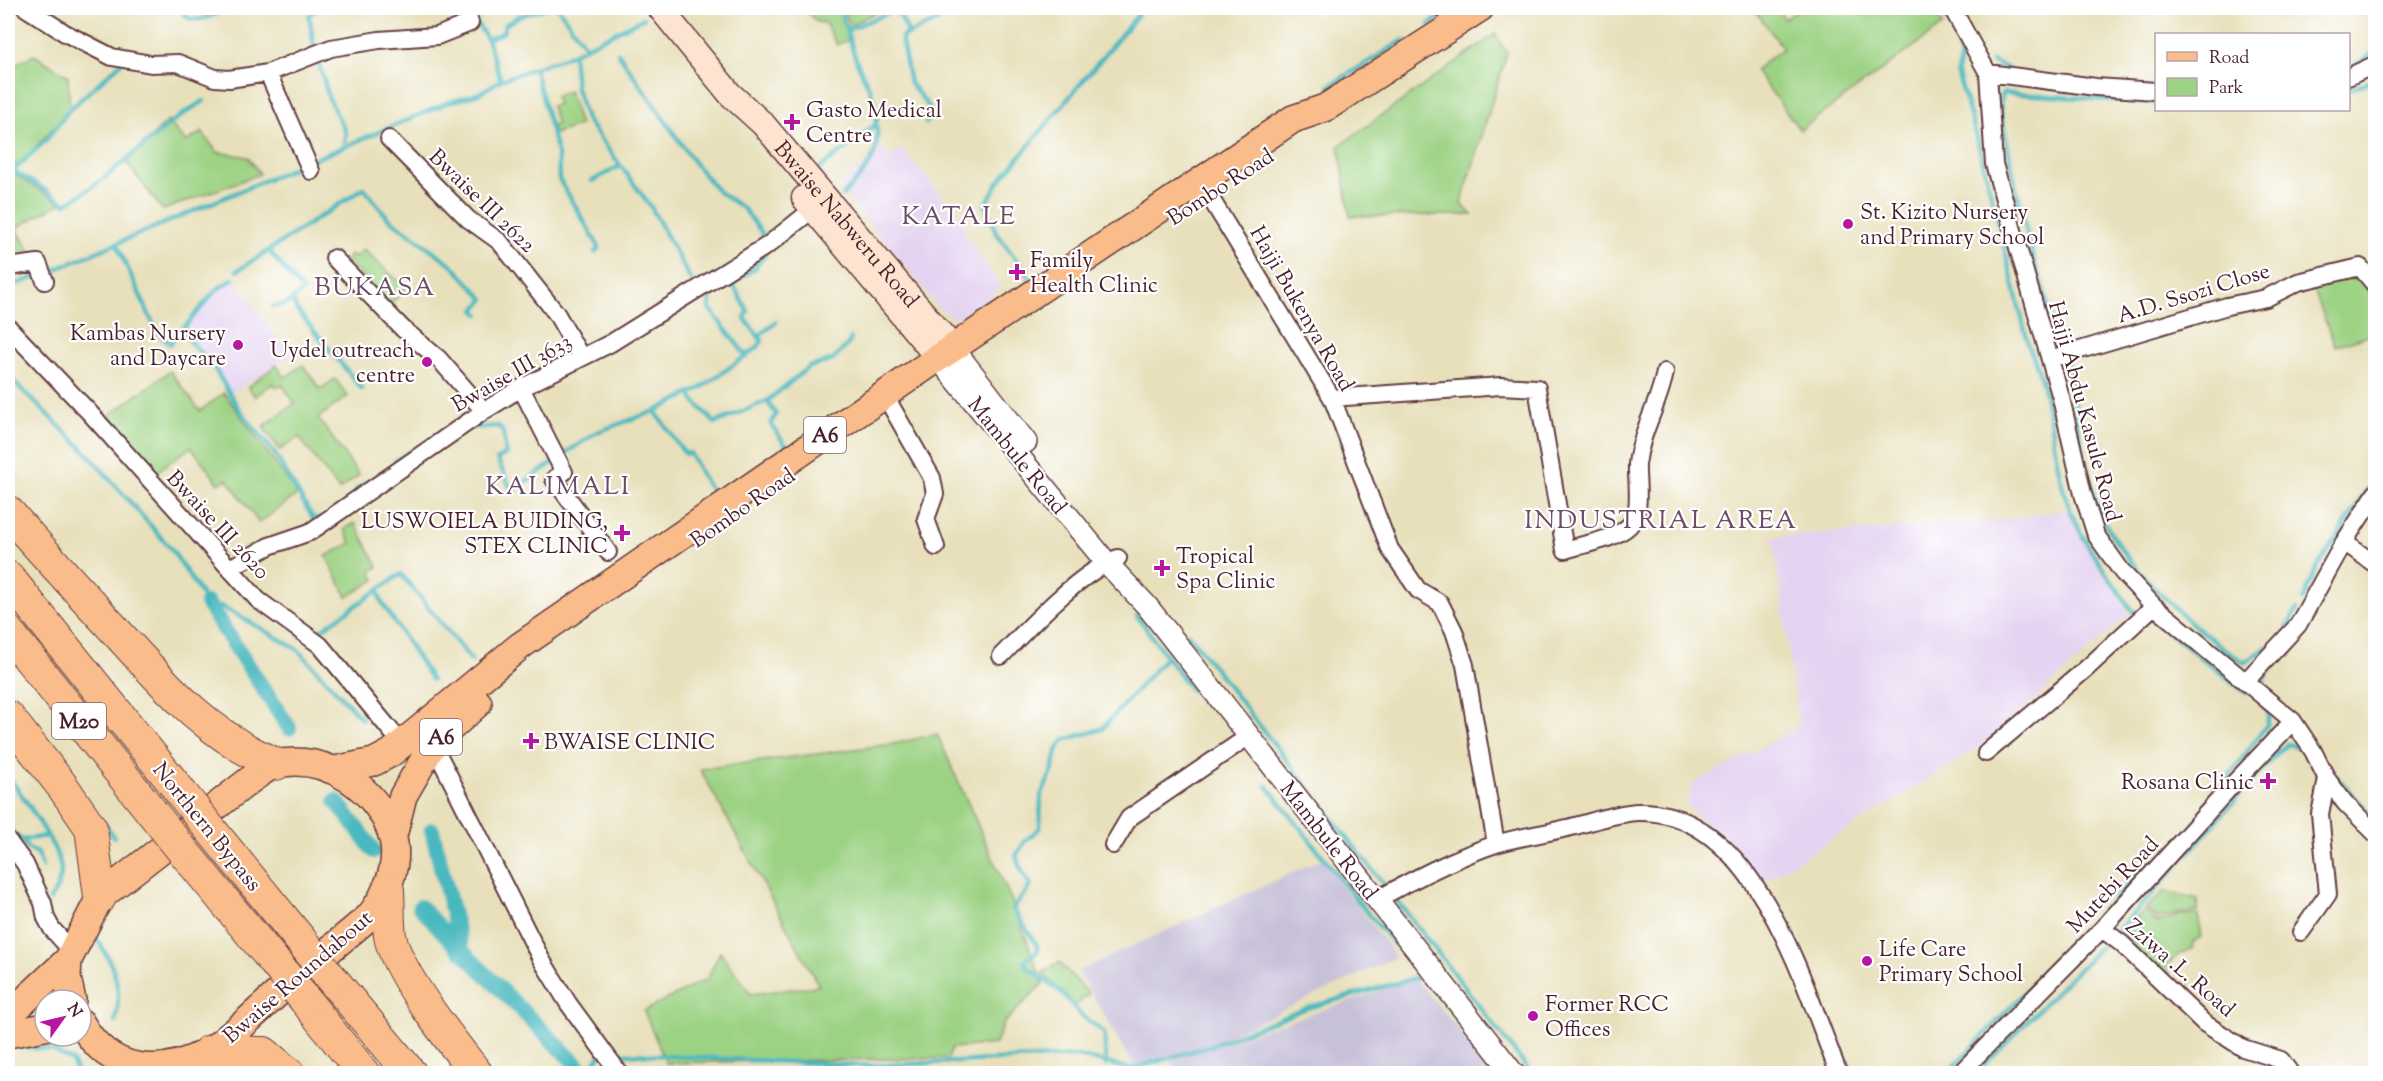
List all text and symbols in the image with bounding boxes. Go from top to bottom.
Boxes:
legend [2155,33,2350,111]
text: Road [2209,46,2249,72]
text: Park [2209,76,2244,102]
place label: Gasto Medical Centre [806,96,942,153]
marker: Gasto Medical Centre [783,113,801,131]
street label: Bwaise Nabweru Road [765,135,925,316]
street label: Bombo Road [1162,142,1282,235]
street label: Bwaise III 2622 [420,143,542,262]
place label: St. Kizito Nursery and Primary School [1860,198,2044,255]
district label: KATALE [901,199,1017,236]
marker: St. Kizito Nursery and Primary School [1841,217,1855,231]
street label: Hajji Bukenya Road [1240,221,1361,398]
place label: Family Health Clinic [1030,246,1158,303]
street label: A.D. Ssozi Close [2114,256,2274,333]
marker: Family Health Clinic [1008,263,1026,281]
district label: BUKASA [314,270,436,307]
street label: Hajji Abdu Kasule Road [2038,298,2128,526]
place label: Kambas Nursery and Daycare [70,319,226,376]
street label: Bwaise III 3633 [446,327,579,422]
place label: Uydel outreach centre [270,336,415,393]
marker: Kambas Nursery and Daycare [231,338,245,352]
marker: Uydel outreach centre [420,355,434,369]
street label: Mambule Road [958,391,1073,523]
road number: A6 [804,417,846,453]
street label: Bombo Road [685,461,803,558]
street label: Bwaise III 2620 [158,464,276,588]
district label: KALIMALI [485,469,631,506]
district label: INDUSTRIAL AREA [1524,503,1798,540]
place label: LUSWOIELA BUIDING, STEX CLINIC [361,507,608,564]
marker: LUSWOIELA BUIDING, STEX CLINIC [613,524,631,542]
place label: Tropical Spa Clinic [1176,542,1275,599]
marker: Tropical Spa Clinic [1153,559,1171,577]
road number: M20 [52,703,106,739]
road number: A6 [420,719,462,755]
place label: BWAISE CLINIC [544,728,715,760]
marker: BWAISE CLINIC [522,732,540,750]
street label: Northern Bypass [143,756,268,900]
place label: Rosana Clinic [2121,768,2254,800]
marker: Rosana Clinic [2259,772,2277,790]
street label: Mambule Road [1271,776,1384,908]
street label: Mutebi Road [2061,830,2168,942]
street label: Bwaise Roundabout [217,904,381,1053]
street label: Zziwa .L. Road [2117,912,2241,1026]
place label: Life Care Primary School [1879,935,2023,992]
marker: Life Care Primary School [1860,954,1874,968]
north arrow [33,988,93,1048]
place label: Former RCC Offices [1545,990,1669,1047]
text: N [60,999,87,1023]
marker: Former RCC Offices [1526,1009,1540,1023]

